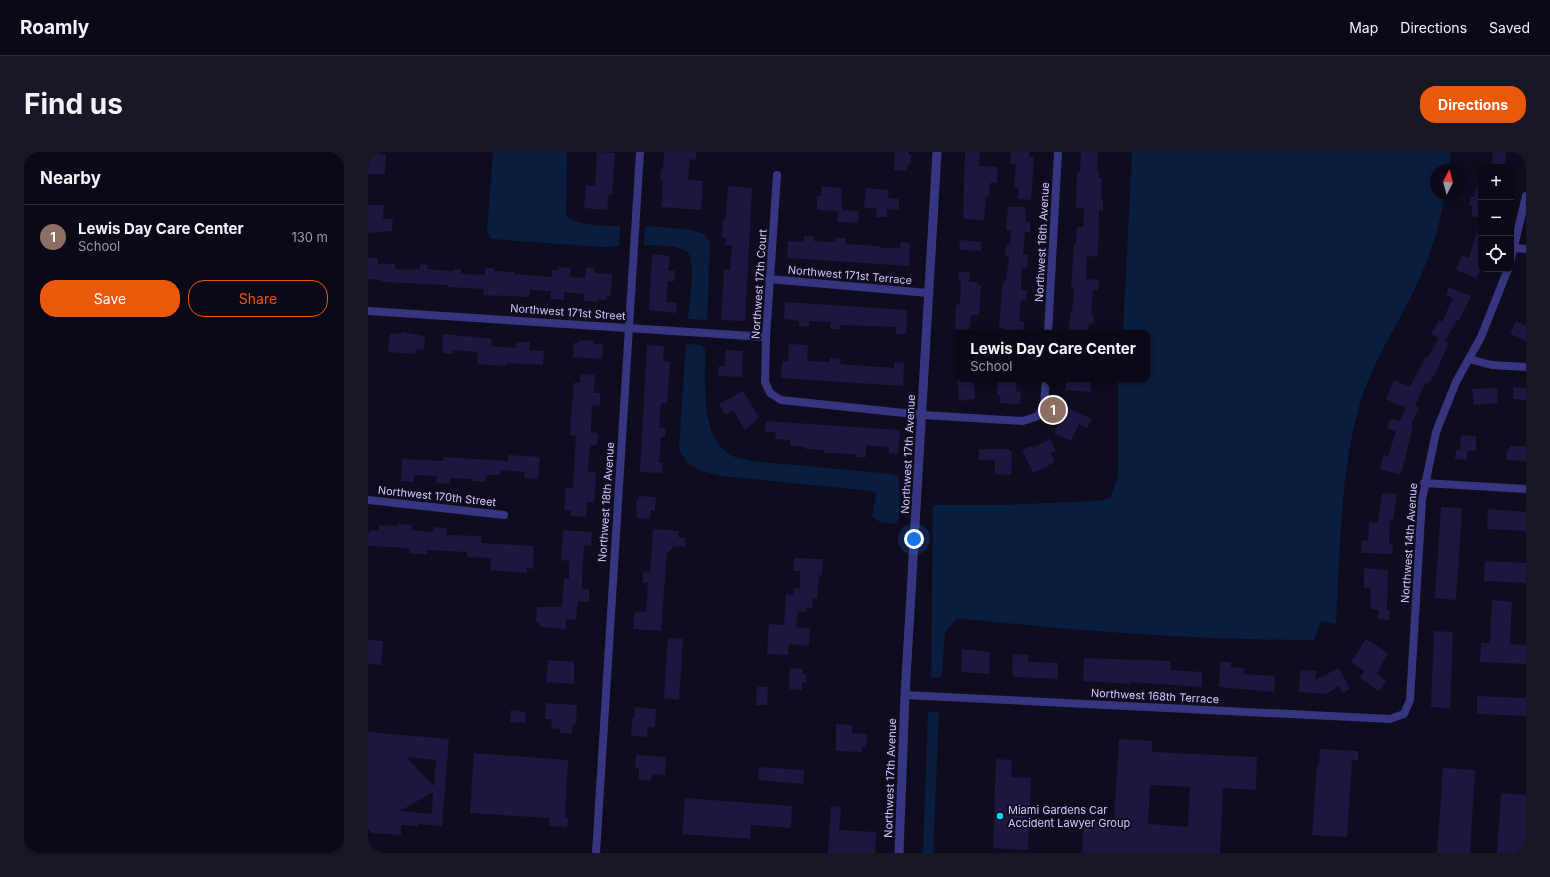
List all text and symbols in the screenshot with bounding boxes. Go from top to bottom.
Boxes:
text: Roamly [20,16,89,39]
text: Map [1349,19,1378,36]
text: Directions [1400,19,1467,36]
text: Saved [1489,19,1530,36]
button: Directions [1420,86,1526,123]
text: Find us [24,87,123,121]
north arrow [1430,164,1466,200]
map controls [1478,164,1514,272]
button: + [1478,164,1514,200]
text: Nearby [40,168,101,188]
street label: Northwest 16th Avenue [1032,182,1052,302]
button: − [1478,200,1514,236]
text: Lewis Day Care Center [78,219,244,238]
street label: Northwest 17th Court [748,228,770,339]
text: 1 [50,229,56,245]
text: 130 m [291,229,328,245]
button: locate [1478,236,1514,272]
text: School [78,238,120,254]
street label: Northwest 171st Terrace [787,263,913,287]
button: Save [40,280,180,317]
button: Share [188,280,328,317]
street label: Northwest 171st Street [510,301,627,323]
popup [956,330,1150,382]
text: Lewis Day Care Center [970,339,1136,358]
text: School [970,358,1012,374]
street label: Northwest 17th Avenue [898,394,918,514]
pin: 1 [1040,395,1066,425]
street label: Northwest 18th Avenue [595,442,617,562]
street label: Northwest 14th Avenue [1398,482,1420,604]
street label: Northwest 170th Street [377,483,497,509]
your location [904,529,924,549]
street label: Northwest 168th Terrace [1091,686,1219,706]
street label: Northwest 17th Avenue [881,718,899,838]
place label: Miami Gardens Car Accident Lawyer Group [1008,803,1130,830]
marker: Miami Gardens Car Accident Lawyer Group [995,811,1005,821]

